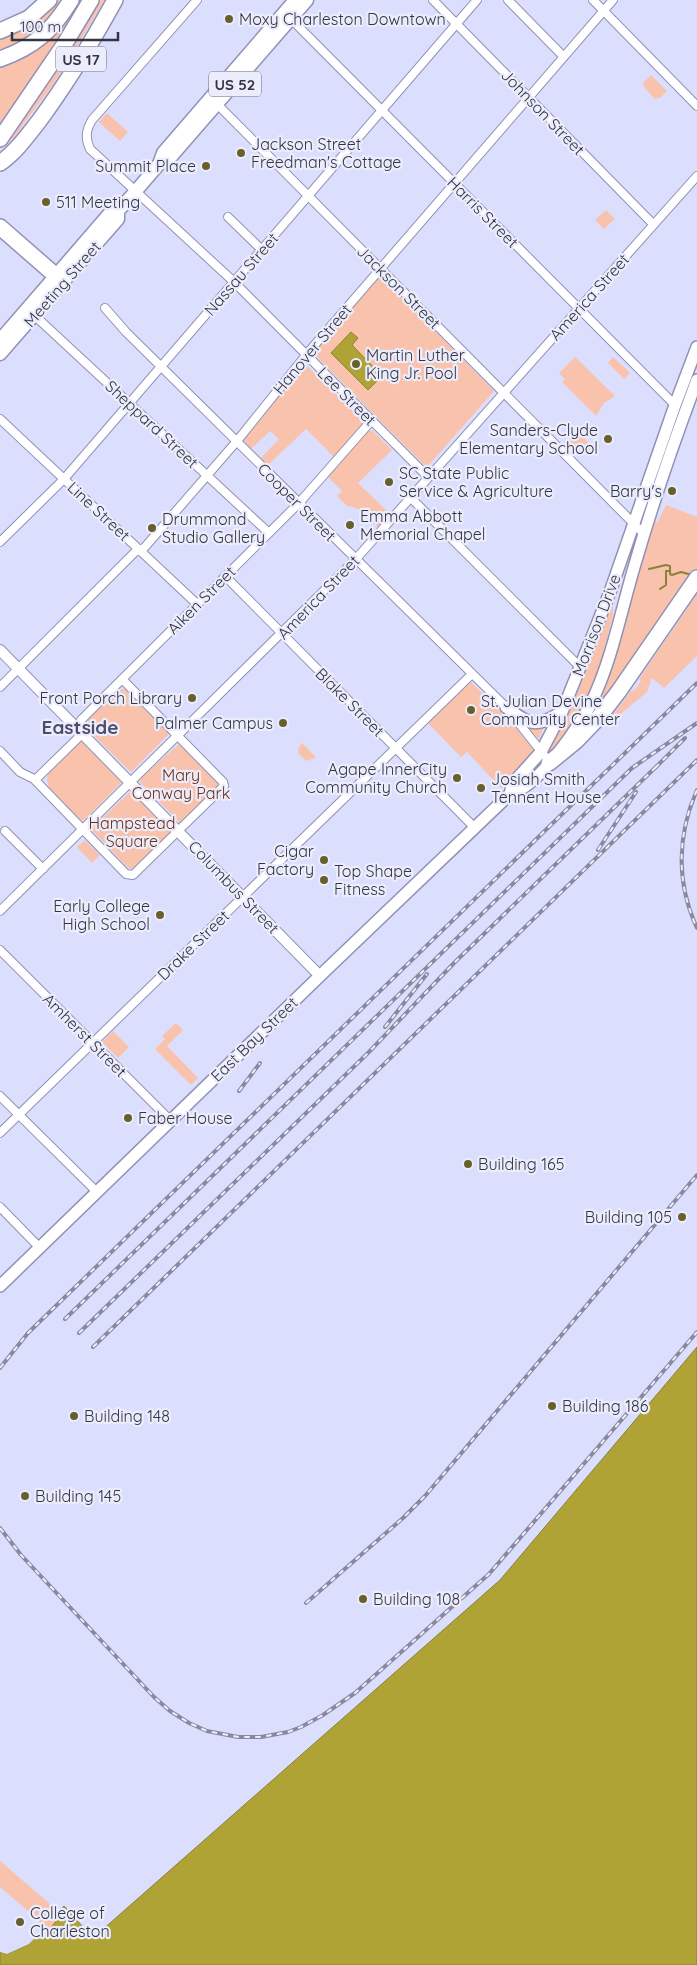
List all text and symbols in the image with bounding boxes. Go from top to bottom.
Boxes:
place label: Moxy Charleston Downtown [239,9,446,29]
scale bar [12,10,119,42]
marker: Moxy Charleston Downtown [223,13,235,25]
text: 100 m [20,17,61,36]
road number: US 17 [56,46,106,72]
street label: Johnson Street [497,65,589,159]
road number: US 52 [209,72,261,96]
place label: Jackson Street Freedman's Cottage [251,134,401,172]
marker: Jackson Street Freedman's Cottage [235,147,247,159]
place label: Summit Place [95,156,196,176]
marker: Summit Place [200,160,212,172]
street label: Harris Street [443,172,523,252]
place label: 511 Meeting [56,192,140,212]
marker: 511 Meeting [40,196,52,208]
street label: Nassau Street [200,228,282,320]
street label: Meeting Street [19,237,105,331]
street label: Jackson Street [353,241,445,333]
street label: America Street [545,250,633,344]
street label: Hanover Street [268,300,356,398]
place label: Martin Luther King Jr. Pool [366,345,465,383]
marker: Martin Luther King Jr. Pool [350,358,362,370]
street label: Lee Street [314,363,380,429]
street label: Sheppard Street [101,376,203,472]
place label: Sanders-Clyde Elementary School [459,420,598,458]
marker: Sanders-Clyde Elementary School [602,433,614,445]
street label: Cooper Street [254,459,340,545]
place label: SC State Public Service & Agriculture [399,463,553,501]
marker: SC State Public Service & Agriculture [383,476,395,488]
street label: Line Street [64,477,134,545]
place label: Barry's [610,481,662,501]
marker: Barry's [666,485,678,497]
place label: Emma Abbott Memorial Chapel [360,506,486,544]
place label: Drummond Studio Gallery [162,509,265,547]
marker: Emma Abbott Memorial Chapel [344,519,356,531]
marker: Drummond Studio Gallery [146,522,158,534]
street label: America Street [273,551,363,643]
street label: Aiken Street [163,562,239,638]
street label: Morrison Drive [567,571,625,679]
street label: Blake Street [311,663,389,741]
place label: Front Porch Library [39,688,182,708]
place label: St. Julian Devine Community Center [481,691,620,729]
marker: Front Porch Library [186,692,198,704]
marker: St. Julian Devine Community Center [465,704,477,716]
place label: Palmer Campus [155,713,273,733]
district label: Eastside [42,715,118,739]
marker: Palmer Campus [277,717,289,729]
place label: Agape InnerCity Community Church [305,759,447,797]
park label: Mary Conway Park [132,765,230,803]
place label: Josiah Smith Tennent House [491,769,601,807]
marker: Agape InnerCity Community Church [451,772,463,784]
marker: Josiah Smith Tennent House [475,782,487,794]
park label: Hampstead Square [89,813,175,851]
street label: Columbus Street [184,836,284,938]
place label: Cigar Factory [257,841,314,879]
marker: Cigar Factory [318,854,330,866]
place label: Top Shape Fitness [334,861,412,899]
marker: Top Shape Fitness [318,874,330,886]
place label: Early College High School [53,896,150,934]
street label: Drake Street [153,906,233,984]
marker: Early College High School [154,909,166,921]
street label: Amherst Street [39,989,131,1081]
street label: East Bay Street [206,992,302,1086]
place label: Faber House [138,1108,233,1128]
marker: Faber House [122,1112,134,1124]
place label: Building 165 [478,1154,564,1174]
marker: Building 165 [462,1158,474,1170]
place label: Building 105 [585,1207,672,1227]
marker: Building 105 [676,1211,688,1223]
place label: Building 186 [562,1396,649,1416]
marker: Building 186 [546,1400,558,1412]
place label: Building 148 [84,1406,170,1426]
marker: Building 148 [68,1410,80,1422]
place label: Building 145 [35,1486,121,1506]
marker: Building 145 [19,1490,31,1502]
place label: Building 108 [373,1589,460,1609]
marker: Building 108 [357,1593,369,1605]
place label: College of Charleston [30,1903,110,1941]
marker: College of Charleston [14,1916,26,1928]

